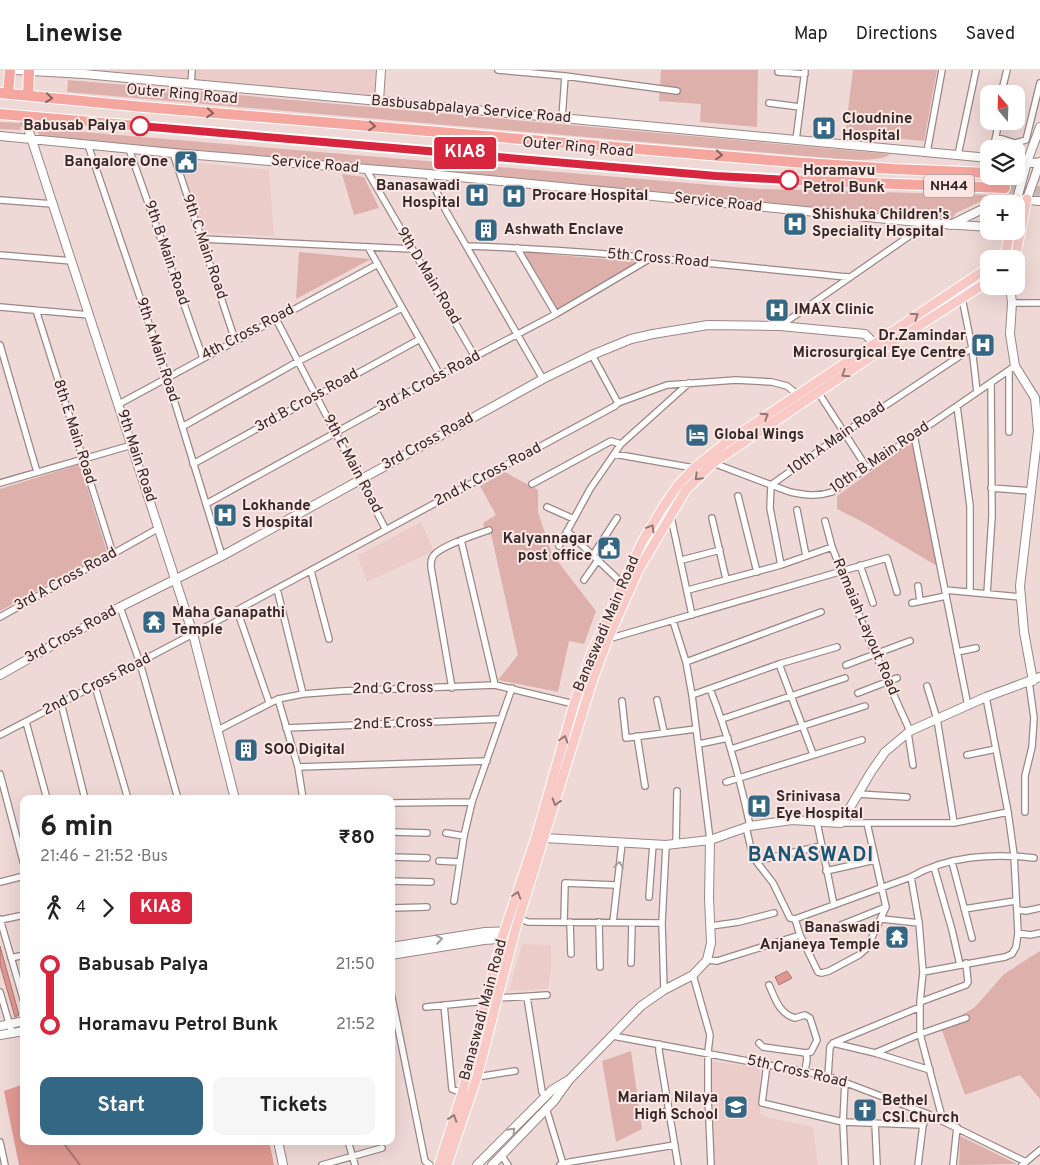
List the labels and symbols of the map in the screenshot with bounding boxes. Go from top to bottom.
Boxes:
street label: Outer Ring Road [126,81,238,109]
north arrow [980,85,1025,130]
one-way arrow [45,92,53,103]
street label: Basbusabpalaya Service Road [370,92,572,128]
one-way arrow [207,107,215,118]
place label: Cloudnine Hospital [842,110,912,146]
hospital icon: Cloudnine Hospital [811,115,837,141]
marker: Babusab Palya [130,116,150,136]
place label: Babusab Palya [23,117,126,136]
one-way arrow [369,121,377,132]
street label: Outer Ring Road [522,134,634,162]
line badge: KIA8 [430,137,500,169]
public building icon: Bangalore One [173,149,199,175]
one-way arrow [715,150,723,161]
street label: Service Road [270,152,360,178]
place label: Bangalore One [64,153,168,172]
place label: Horamavu Petrol Bunk [803,162,885,198]
marker: Horamavu Petrol Bunk [779,170,799,190]
road number: NH44 [924,174,974,198]
place label: Banasawadi Hospital [376,177,460,213]
hospital icon: Banasawadi Hospital [464,182,490,208]
hospital icon: Procare Hospital [501,183,527,209]
place label: Procare Hospital [532,187,649,206]
street label: Service Road [673,189,763,217]
street label: 9th C Main Road [177,192,231,302]
street label: 9th B Main Road [139,198,193,308]
place label: Shishuka Children's Speciality Hospital [812,206,950,242]
hospital icon: Shishuka Children's Speciality Hospital [782,211,808,237]
building icon: Ashwath Enclave [473,217,499,243]
place label: Ashwath Enclave [504,221,624,240]
street label: 9th D Main Road [392,224,464,328]
street label: 5th Cross Road [606,245,710,273]
street label: 9th A Main Road [131,295,183,405]
hospital icon: IMAX Clinic [764,297,790,323]
street label: 4th Cross Road [198,301,298,365]
place label: IMAX Clinic [794,301,874,320]
one-way arrow [910,313,919,323]
place label: Dr.Zamindar Microsurgical Eye Centre [793,327,967,363]
hospital icon: Dr.Zamindar Microsurgical Eye Centre [970,332,996,358]
street label: 3rd A Cross Road [374,347,484,417]
street label: 3rd B Cross Road [252,365,362,437]
one-way arrow [841,368,851,377]
street label: 8th E Main Road [48,377,100,487]
street label: 10th A Main Road [784,398,890,480]
street label: 9th Main Road [112,407,160,505]
street label: 3rd Cross Road [379,409,477,475]
street label: 9th E Main Road [318,412,386,516]
one-way arrow [760,413,769,423]
street label: 10th B Main Road [827,418,933,498]
hotel icon: Global Wings [684,422,710,448]
place label: Global Wings [714,426,804,445]
street label: 2nd K Cross Road [431,439,545,511]
one-way arrow [695,472,704,481]
place label: Lokhande S Hospital [242,497,313,533]
hospital icon: Lokhande S Hospital [212,502,238,528]
one-way arrow [644,524,654,533]
place label: Kalyannagar post office [503,530,593,566]
public building icon: Kalyannagar post office [596,535,622,561]
street label: 3rd A Cross Road [11,544,121,616]
street label: Banaswadi Main Road [570,553,644,695]
street label: Ramaiah Layout Road [828,556,902,698]
street label: 3rd Cross Road [22,602,120,668]
place label: Maha Ganapathi Temple [172,604,285,640]
temple icon: Maha Ganapathi Temple [141,609,167,635]
street label: 2nd D Cross Road [40,649,154,721]
street label: 2nd G Cross [352,679,434,699]
street label: 2nd E Cross [353,713,433,735]
one-way arrow [558,736,568,744]
building icon: SOO Digital [233,737,259,763]
place label: SOO Digital [264,741,345,760]
place label: Srinivasa Eye Hospital [776,788,863,824]
hospital icon: Srinivasa Eye Hospital [746,793,772,819]
one-way arrow [551,797,561,805]
district label: BANASWADI [748,843,874,869]
one-way arrow [613,861,624,869]
one-way arrow [512,892,522,900]
place label: Banaswadi Anjaneya Temple [760,919,880,955]
temple icon: Banaswadi Anjaneya Temple [884,924,910,950]
one-way arrow [436,934,444,945]
street label: Banaswadi Main Road [456,937,512,1083]
street label: 5th Cross Road [745,1051,849,1093]
place label: Mariam Nilaya High School [617,1089,718,1125]
place label: Bethel CSI Church [882,1092,959,1128]
school or university icon: Mariam Nilaya High School [723,1094,749,1120]
church icon: Bethel CSI Church [852,1097,878,1123]
one-way arrow [447,1115,457,1123]
one-way arrow [506,1127,515,1136]

